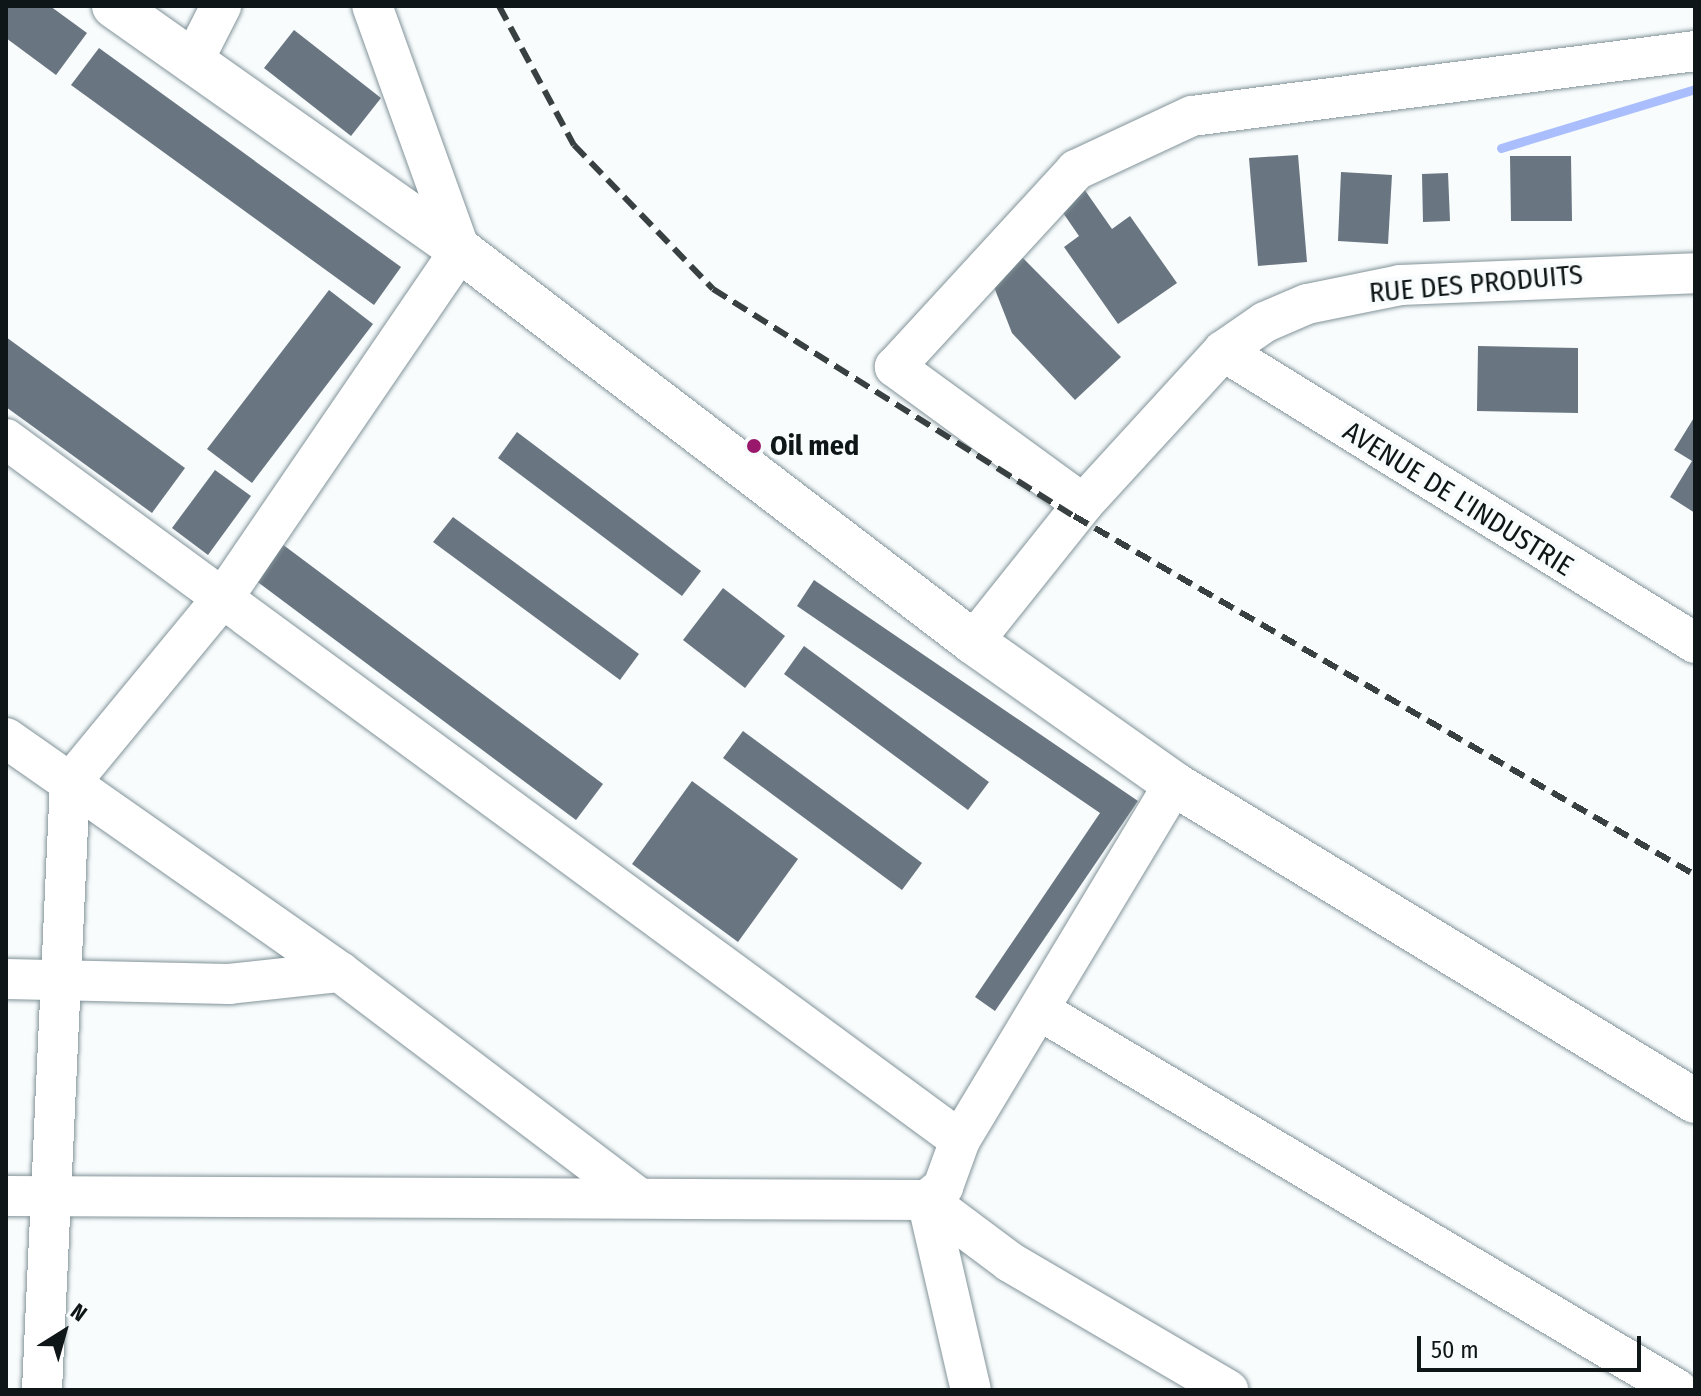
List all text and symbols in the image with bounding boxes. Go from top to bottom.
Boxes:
street label: RUE DES PRODUITS [1368,258,1584,310]
street label: AVENUE DE L'INDUSTRIE [1337,415,1579,583]
place label: Oil med [770,429,859,463]
marker: Oil med [745,437,763,455]
north arrow [24,1292,104,1372]
text: N [65,1298,92,1327]
scale bar [1421,1320,1645,1370]
text: 50 m [1431,1336,1479,1364]

